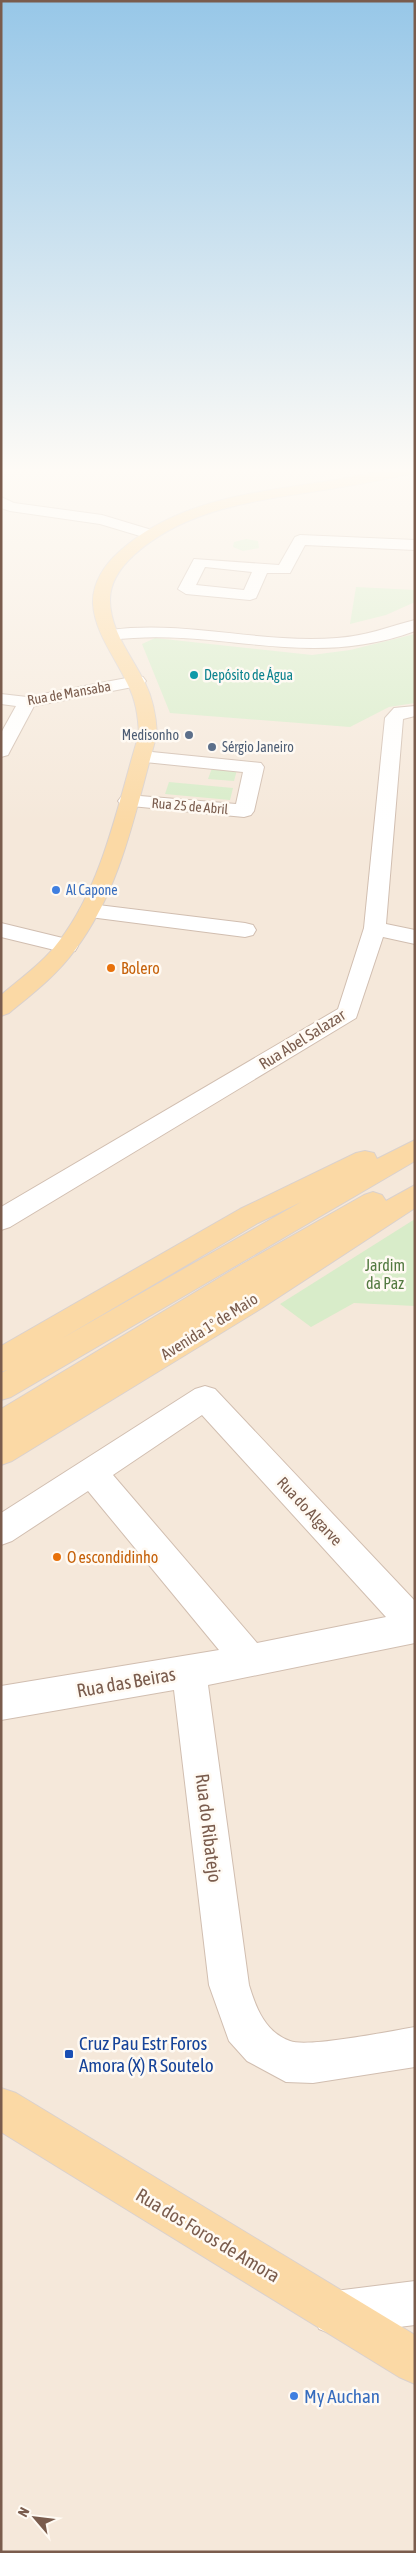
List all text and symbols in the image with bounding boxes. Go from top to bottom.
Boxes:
place label: Depósito de Água [204,667,293,683]
marker: Depósito de Água [188,669,200,681]
street label: Rua de Mansaba [26,678,112,708]
place label: Medisonho [122,727,179,743]
marker: Medisonho [183,729,195,741]
place label: Sérgio Janeiro [222,739,294,755]
marker: Sérgio Janeiro [206,741,218,753]
street label: Rua 25 de Abril [151,795,229,817]
place label: Al Capone [66,882,118,898]
marker: Al Capone [50,884,62,896]
place label: Bolero [121,959,160,977]
marker: Bolero [105,962,117,974]
street label: Rua Abel Salazar [256,1005,349,1073]
park label: Jardim da Paz [365,1256,405,1292]
street label: Avenida 1º de Maio [157,1289,261,1363]
street label: Rua do Algarve [273,1473,346,1550]
place label: O escondidinho [67,1548,158,1566]
marker: O escondidinho [51,1551,63,1563]
street label: Rua das Beiras [75,1662,177,1702]
street label: Rua do Ribatejo [191,1772,227,1884]
place label: Cruz Pau Estr Foros Amora (X) R Soutelo [79,2032,214,2076]
marker: Cruz Pau Estr Foros Amora (X) R Soutelo [63,2048,75,2060]
street label: Rua dos Foros de Amora [132,2183,284,2287]
place label: My Auchan [304,2385,380,2407]
marker: My Auchan [288,2390,300,2402]
north arrow [10,2493,60,2543]
text: N [15,2504,33,2519]

